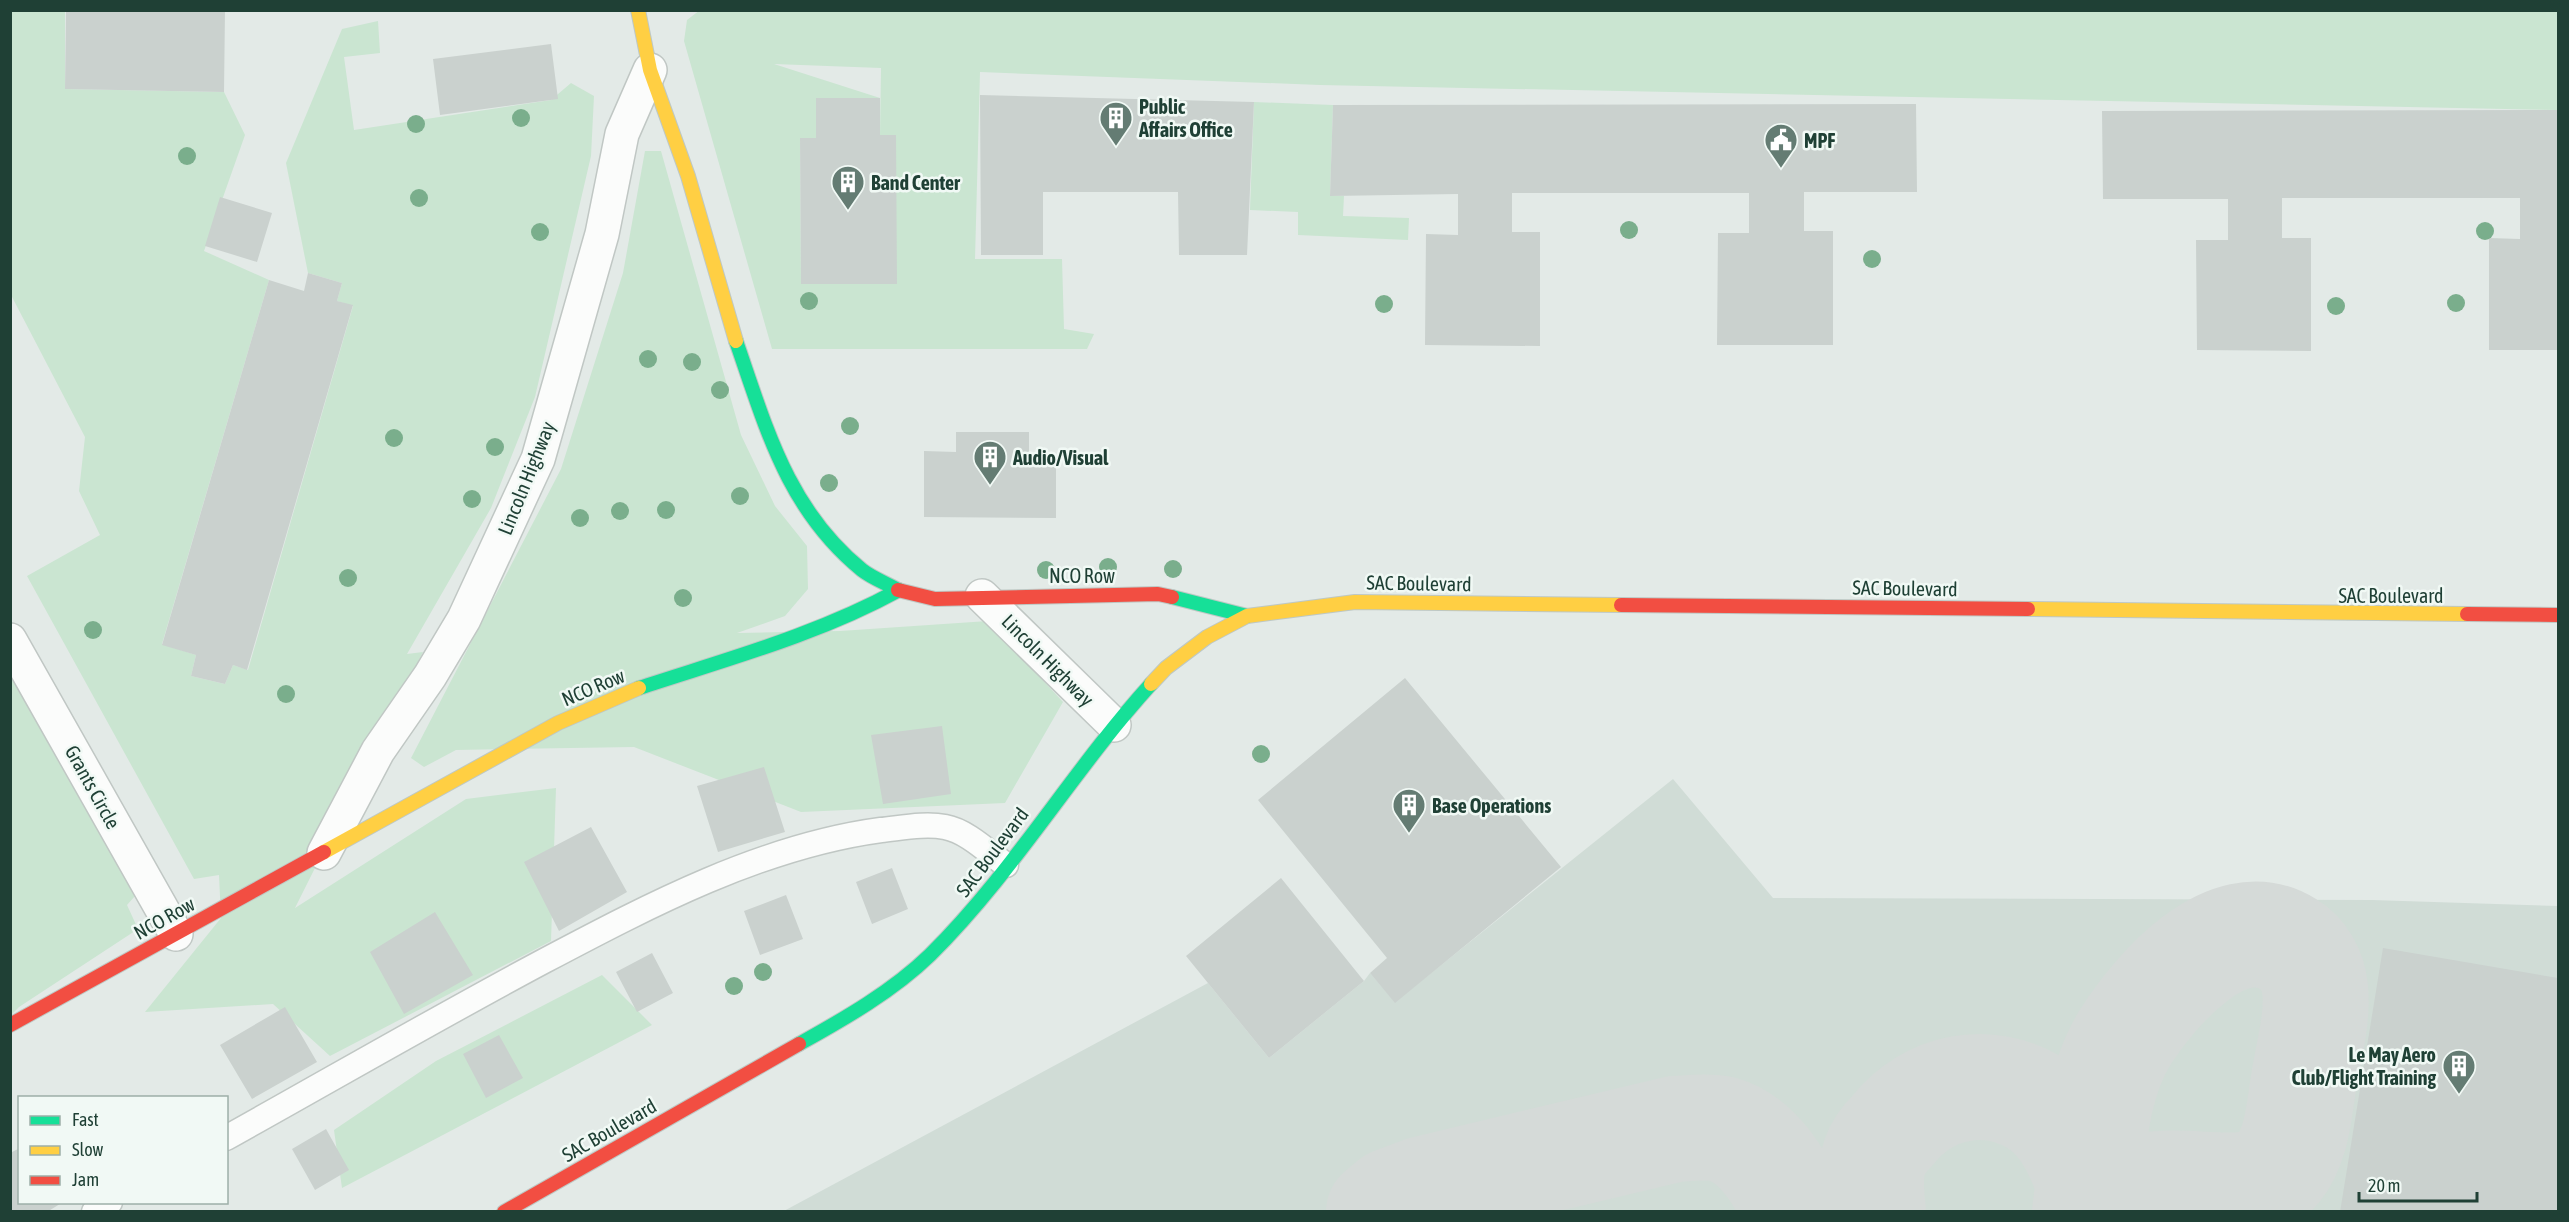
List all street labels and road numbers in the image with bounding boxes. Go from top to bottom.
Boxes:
street label: Lincoln Highway [493,418,559,538]
street label: NCO Row [1049,564,1115,587]
street label: SAC Boulevard [1366,571,1472,595]
street label: SAC Boulevard [1852,576,1958,600]
street label: SAC Boulevard [2338,584,2444,607]
street label: Lincoln Highway [997,609,1099,711]
street label: NCO Row [558,664,628,710]
street label: Grants Circle [61,741,125,833]
street label: SAC Boulevard [951,803,1033,901]
street label: NCO Row [130,892,198,944]
street label: SAC Boulevard [558,1094,660,1166]

